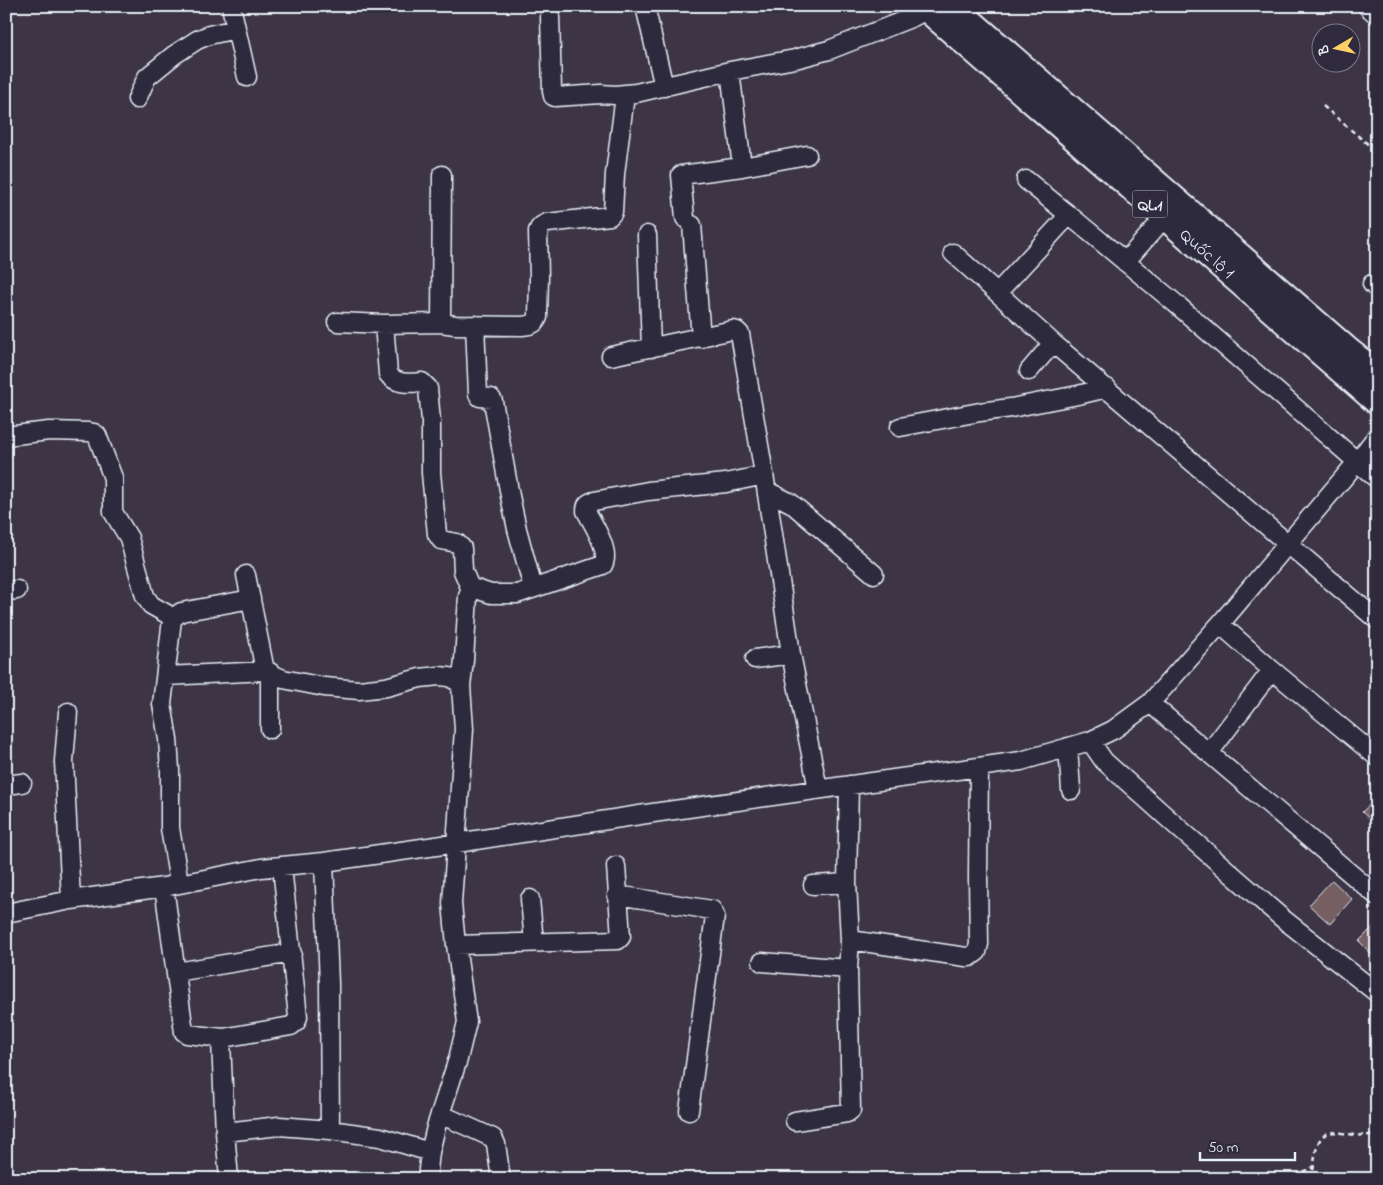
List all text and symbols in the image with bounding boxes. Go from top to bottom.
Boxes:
north arrow [1310,22,1360,72]
text: B [1313,43,1336,57]
road number: QL.1 [1132,190,1168,218]
street label: Quốc lộ 1 [1173,223,1240,286]
scale bar [1200,1130,1296,1162]
text: 50 m [1208,1137,1239,1159]

